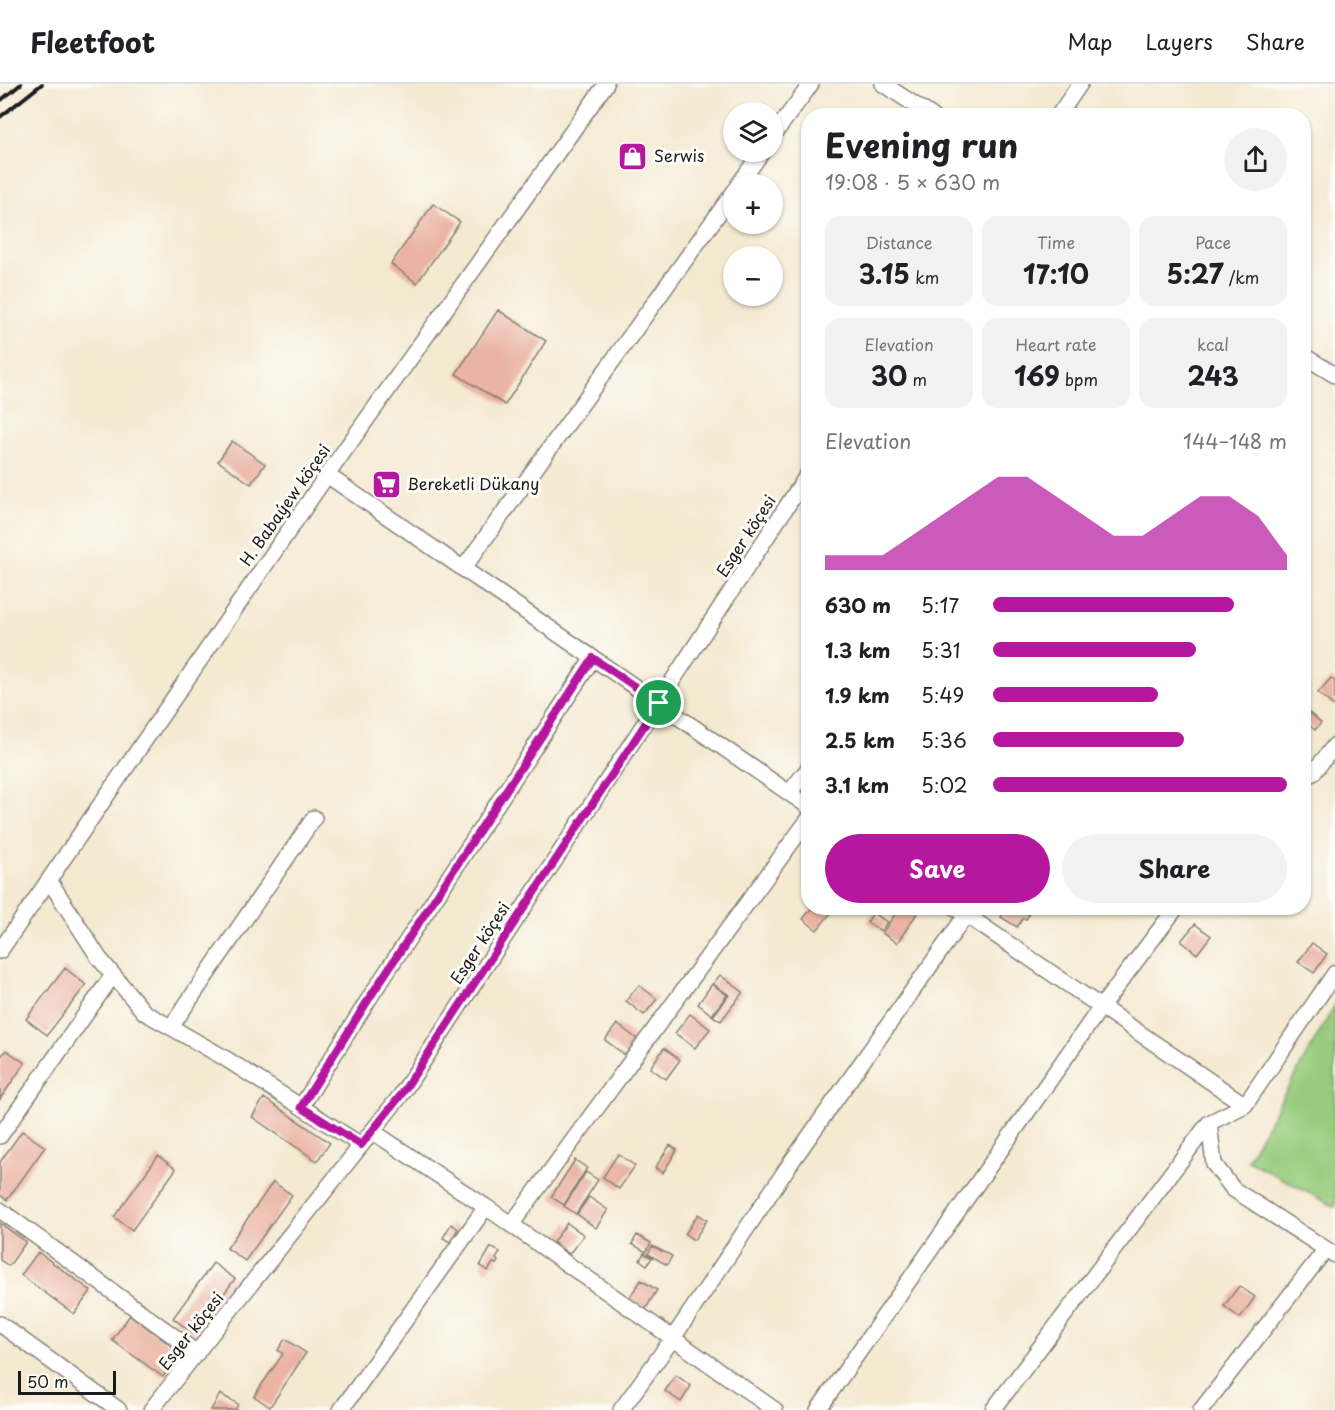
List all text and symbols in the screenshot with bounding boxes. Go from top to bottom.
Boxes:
text: Fleetfoot [30,20,155,63]
text: Map [1068,25,1112,57]
text: Layers [1145,25,1213,57]
text: Share [1246,25,1305,57]
map controls [723,102,783,306]
button: layers [723,102,783,162]
text: Evening run [825,119,1018,169]
button: share [1224,128,1287,191]
shop icon: Serwis [617,140,649,172]
place label: Serwis [654,143,704,167]
text: 19:08 · 5 × 630 m [825,167,1000,197]
button: + [723,174,783,234]
text: Distance [865,230,933,254]
text: Time [1037,230,1075,254]
text: Pace [1195,230,1231,254]
button: − [723,246,783,306]
text: 3.15 [859,254,910,293]
text: 17:10 [1023,254,1089,293]
text: 5:27 [1167,254,1224,293]
text: km [910,265,939,289]
text: /km [1224,265,1259,289]
text: Elevation [864,332,934,356]
text: Heart rate [1016,332,1096,356]
text: kcal [1197,332,1229,356]
text: 30 [871,356,907,395]
text: 169 [1014,356,1060,395]
text: 243 [1187,356,1239,395]
text: m [907,367,927,391]
text: bpm [1060,367,1098,391]
text: Elevation [825,426,911,456]
text: 144–148 m [1183,426,1287,456]
street label: H. Babaýew köçesi [233,439,335,570]
supermarket icon: Bereketli Dükany [370,468,402,500]
place label: Bereketli Dükany [407,471,539,495]
street label: Esger köçesi [710,490,781,581]
text: 630 m [825,590,891,620]
text: 5:17 [921,590,959,620]
text: 1.3 km [825,635,891,665]
text: 5:31 [921,635,961,665]
pin [633,677,684,728]
text: 1.9 km [825,680,890,710]
text: 5:49 [921,680,964,710]
icon: arrive [642,686,675,719]
text: 2.5 km [825,725,895,755]
text: 5:36 [921,725,967,755]
text: 3.1 km [825,770,889,800]
text: 5:02 [921,770,968,800]
button: Save [825,834,1050,903]
button: Share [1062,834,1287,903]
street label: Esger köçesi [444,897,515,988]
street label: Esger köçesi [152,1286,228,1375]
scale bar [18,1368,116,1396]
text: 50 m [27,1369,68,1393]

